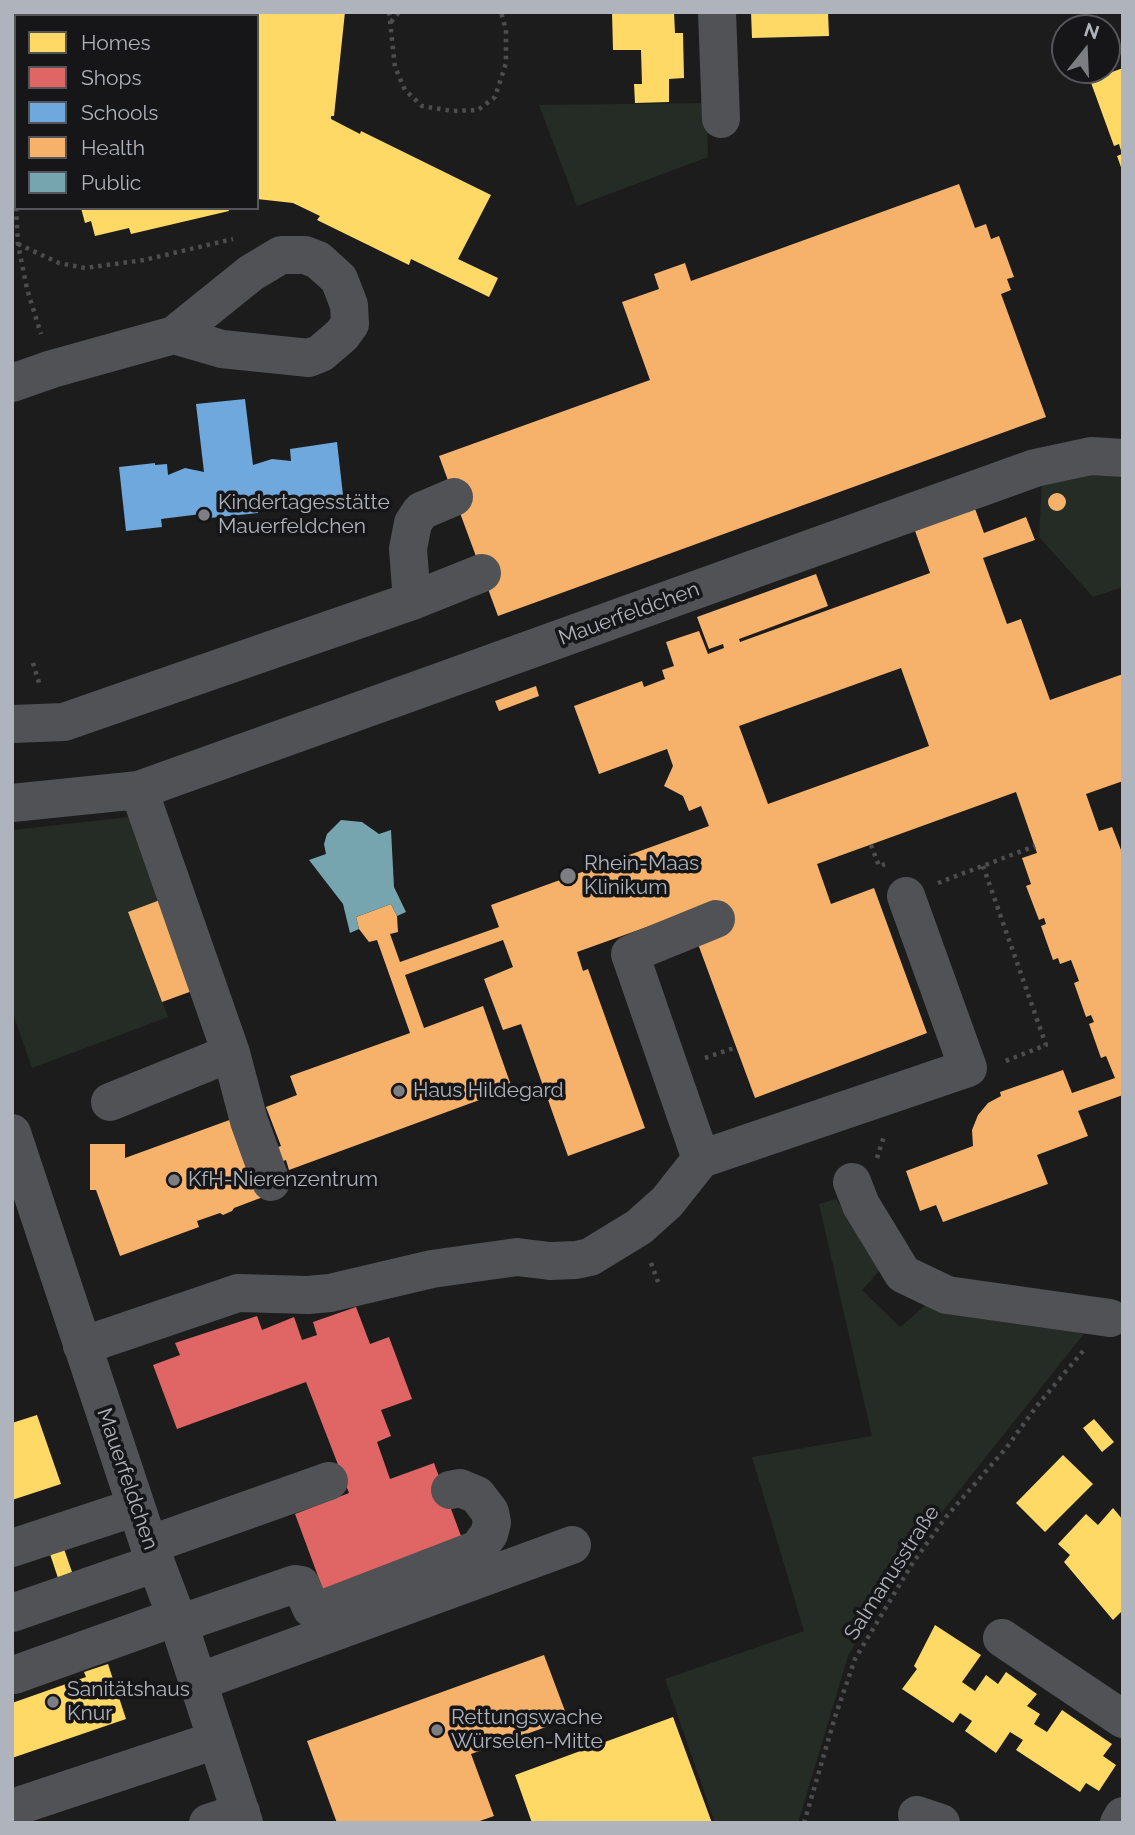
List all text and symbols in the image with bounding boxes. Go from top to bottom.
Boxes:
legend [14,14,259,210]
north arrow [1051,14,1121,84]
text: N [1082,18,1102,44]
text: Homes [81,30,151,55]
text: Shops [81,65,142,90]
text: Schools [81,100,158,125]
text: Health [81,135,145,160]
text: Public [81,170,141,195]
place label: Kindertagesstätte Mauerfeldchen [218,490,390,540]
marker: Kindertagesstätte Mauerfeldchen [196,507,212,523]
street label: Mauerfeldchen [555,577,703,651]
place label: Rhein-Maas Klinikum [584,851,699,901]
marker: Rhein-Maas Klinikum [558,866,578,886]
place label: Haus Hildegard [413,1078,564,1104]
marker: Haus Hildegard [391,1083,407,1099]
place label: KfH-Nierenzentrum [188,1167,378,1193]
marker: KfH-Nierenzentrum [166,1172,182,1188]
street label: Mauerfeldchen [91,1405,163,1553]
street label: Salmanusstraße [839,1501,945,1645]
place label: Sanitätshaus Knur [67,1677,190,1727]
marker: Sanitätshaus Knur [45,1694,61,1710]
place label: Rettungswache Würselen-Mitte [451,1705,603,1755]
marker: Rettungswache Würselen-Mitte [429,1722,445,1738]

